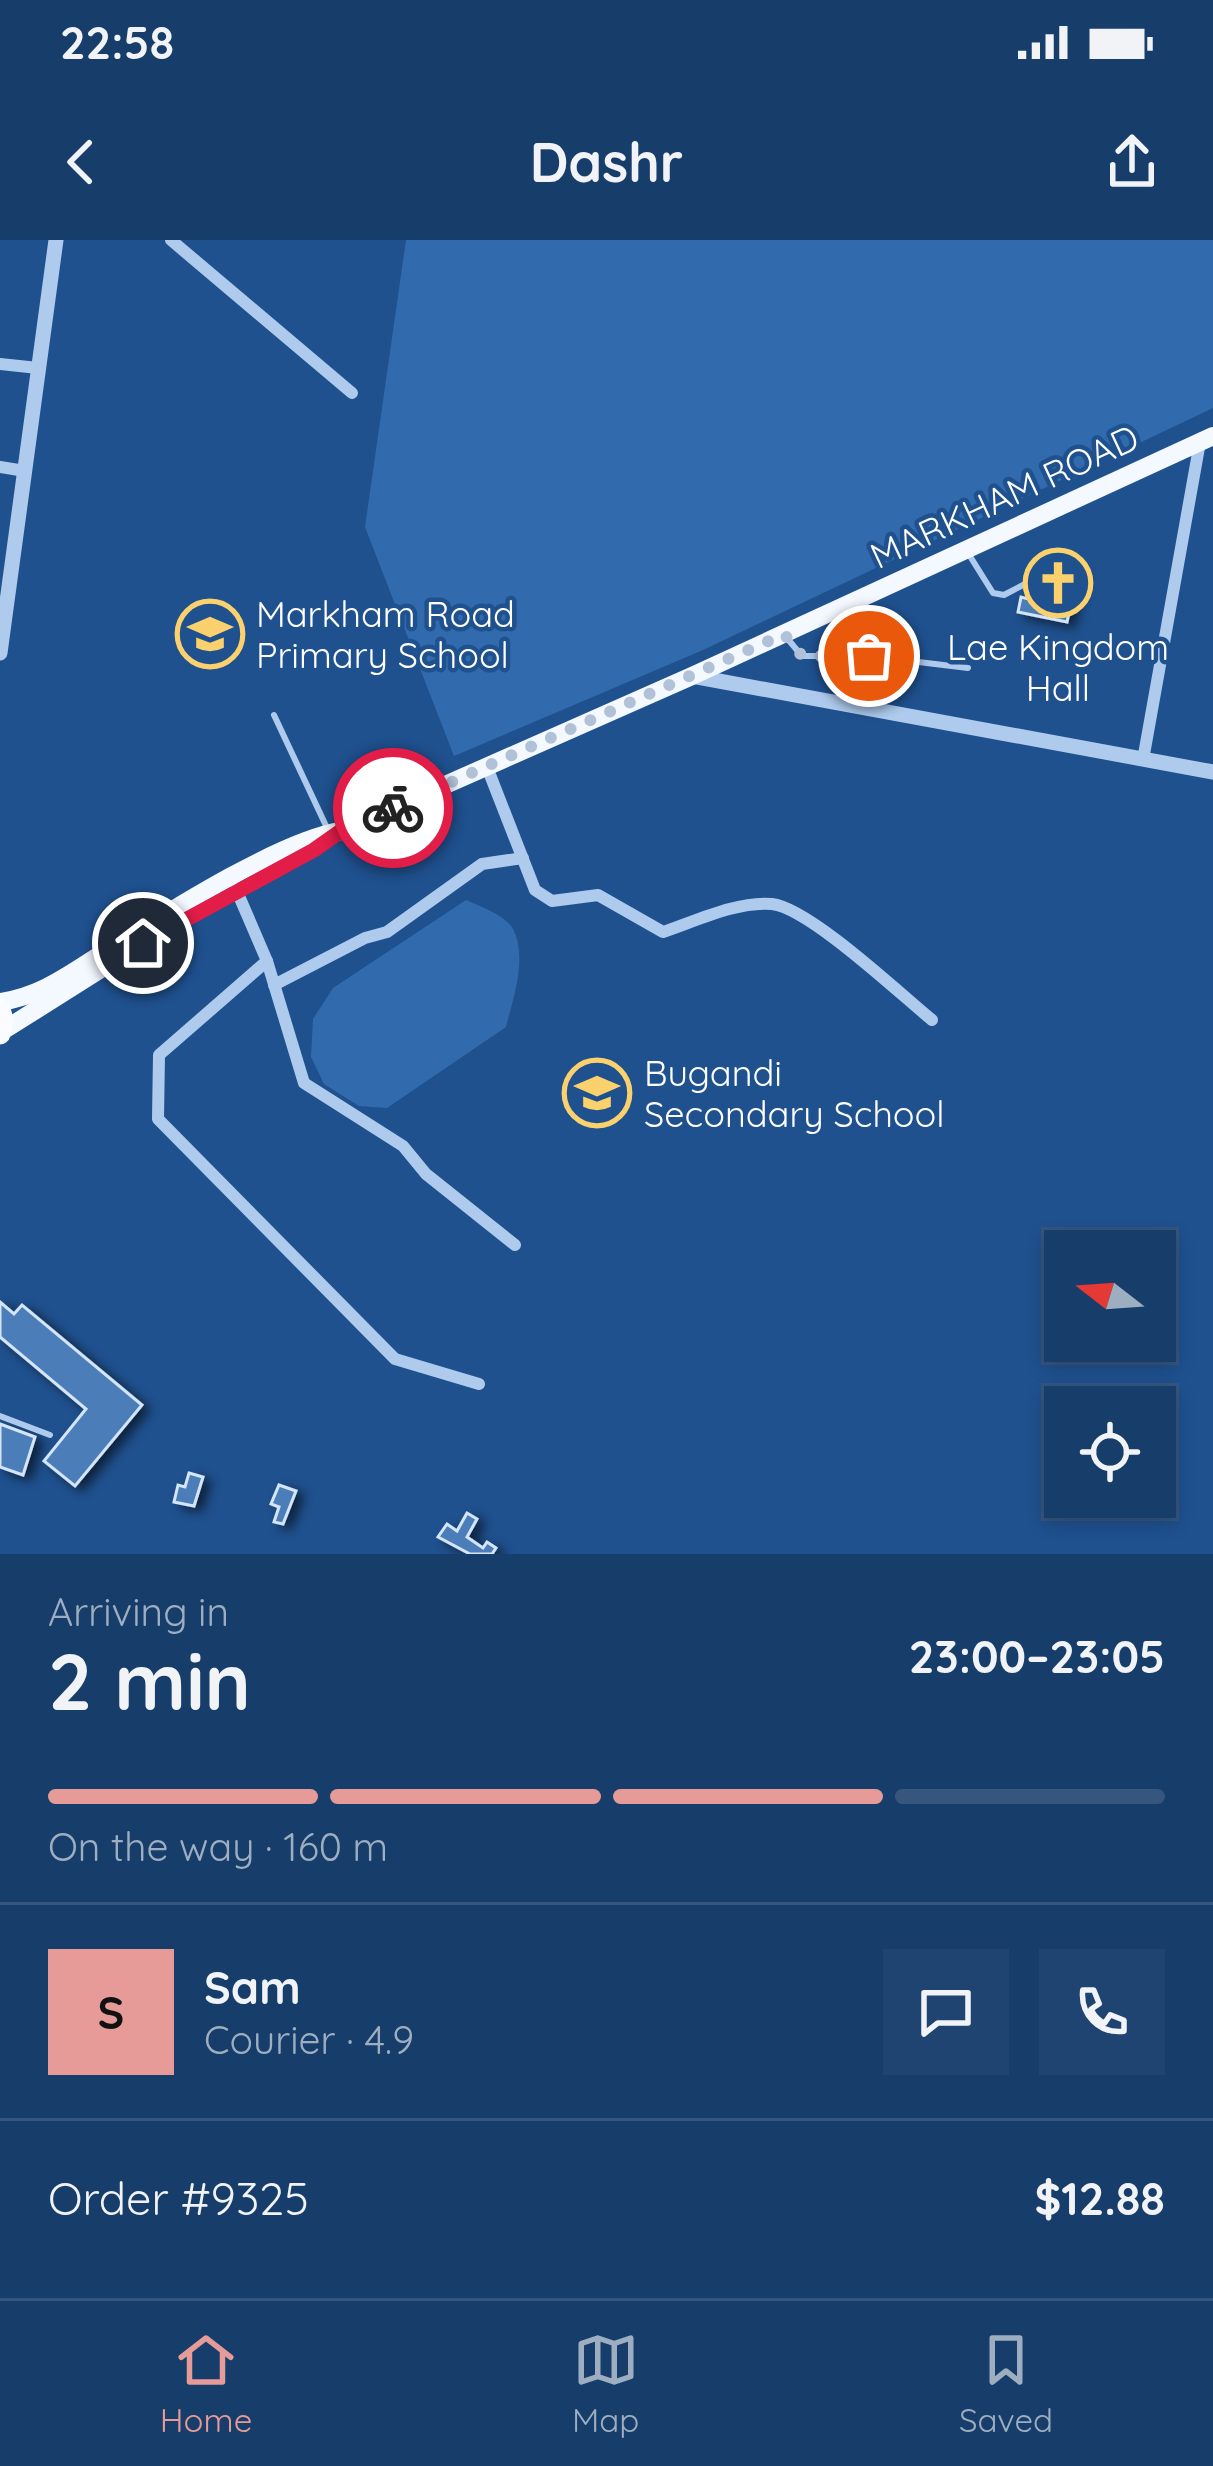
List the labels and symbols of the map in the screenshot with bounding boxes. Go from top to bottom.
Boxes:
street label: MARKHAM ROAD [863,414,1145,578]
church icon: Lae Kingdom Hall [1023,548,1093,618]
place label: Markham Road Primary School [256,591,515,677]
school or university icon: Markham Road Primary School [175,599,245,669]
pin [818,605,920,707]
place label: Lae Kingdom Hall [947,624,1169,710]
courier [333,748,453,868]
pin [92,892,194,994]
place label: Bugandi Secondary School [644,1050,945,1136]
school or university icon: Bugandi Secondary School [562,1058,632,1128]
north arrow [1044,1230,1176,1362]

